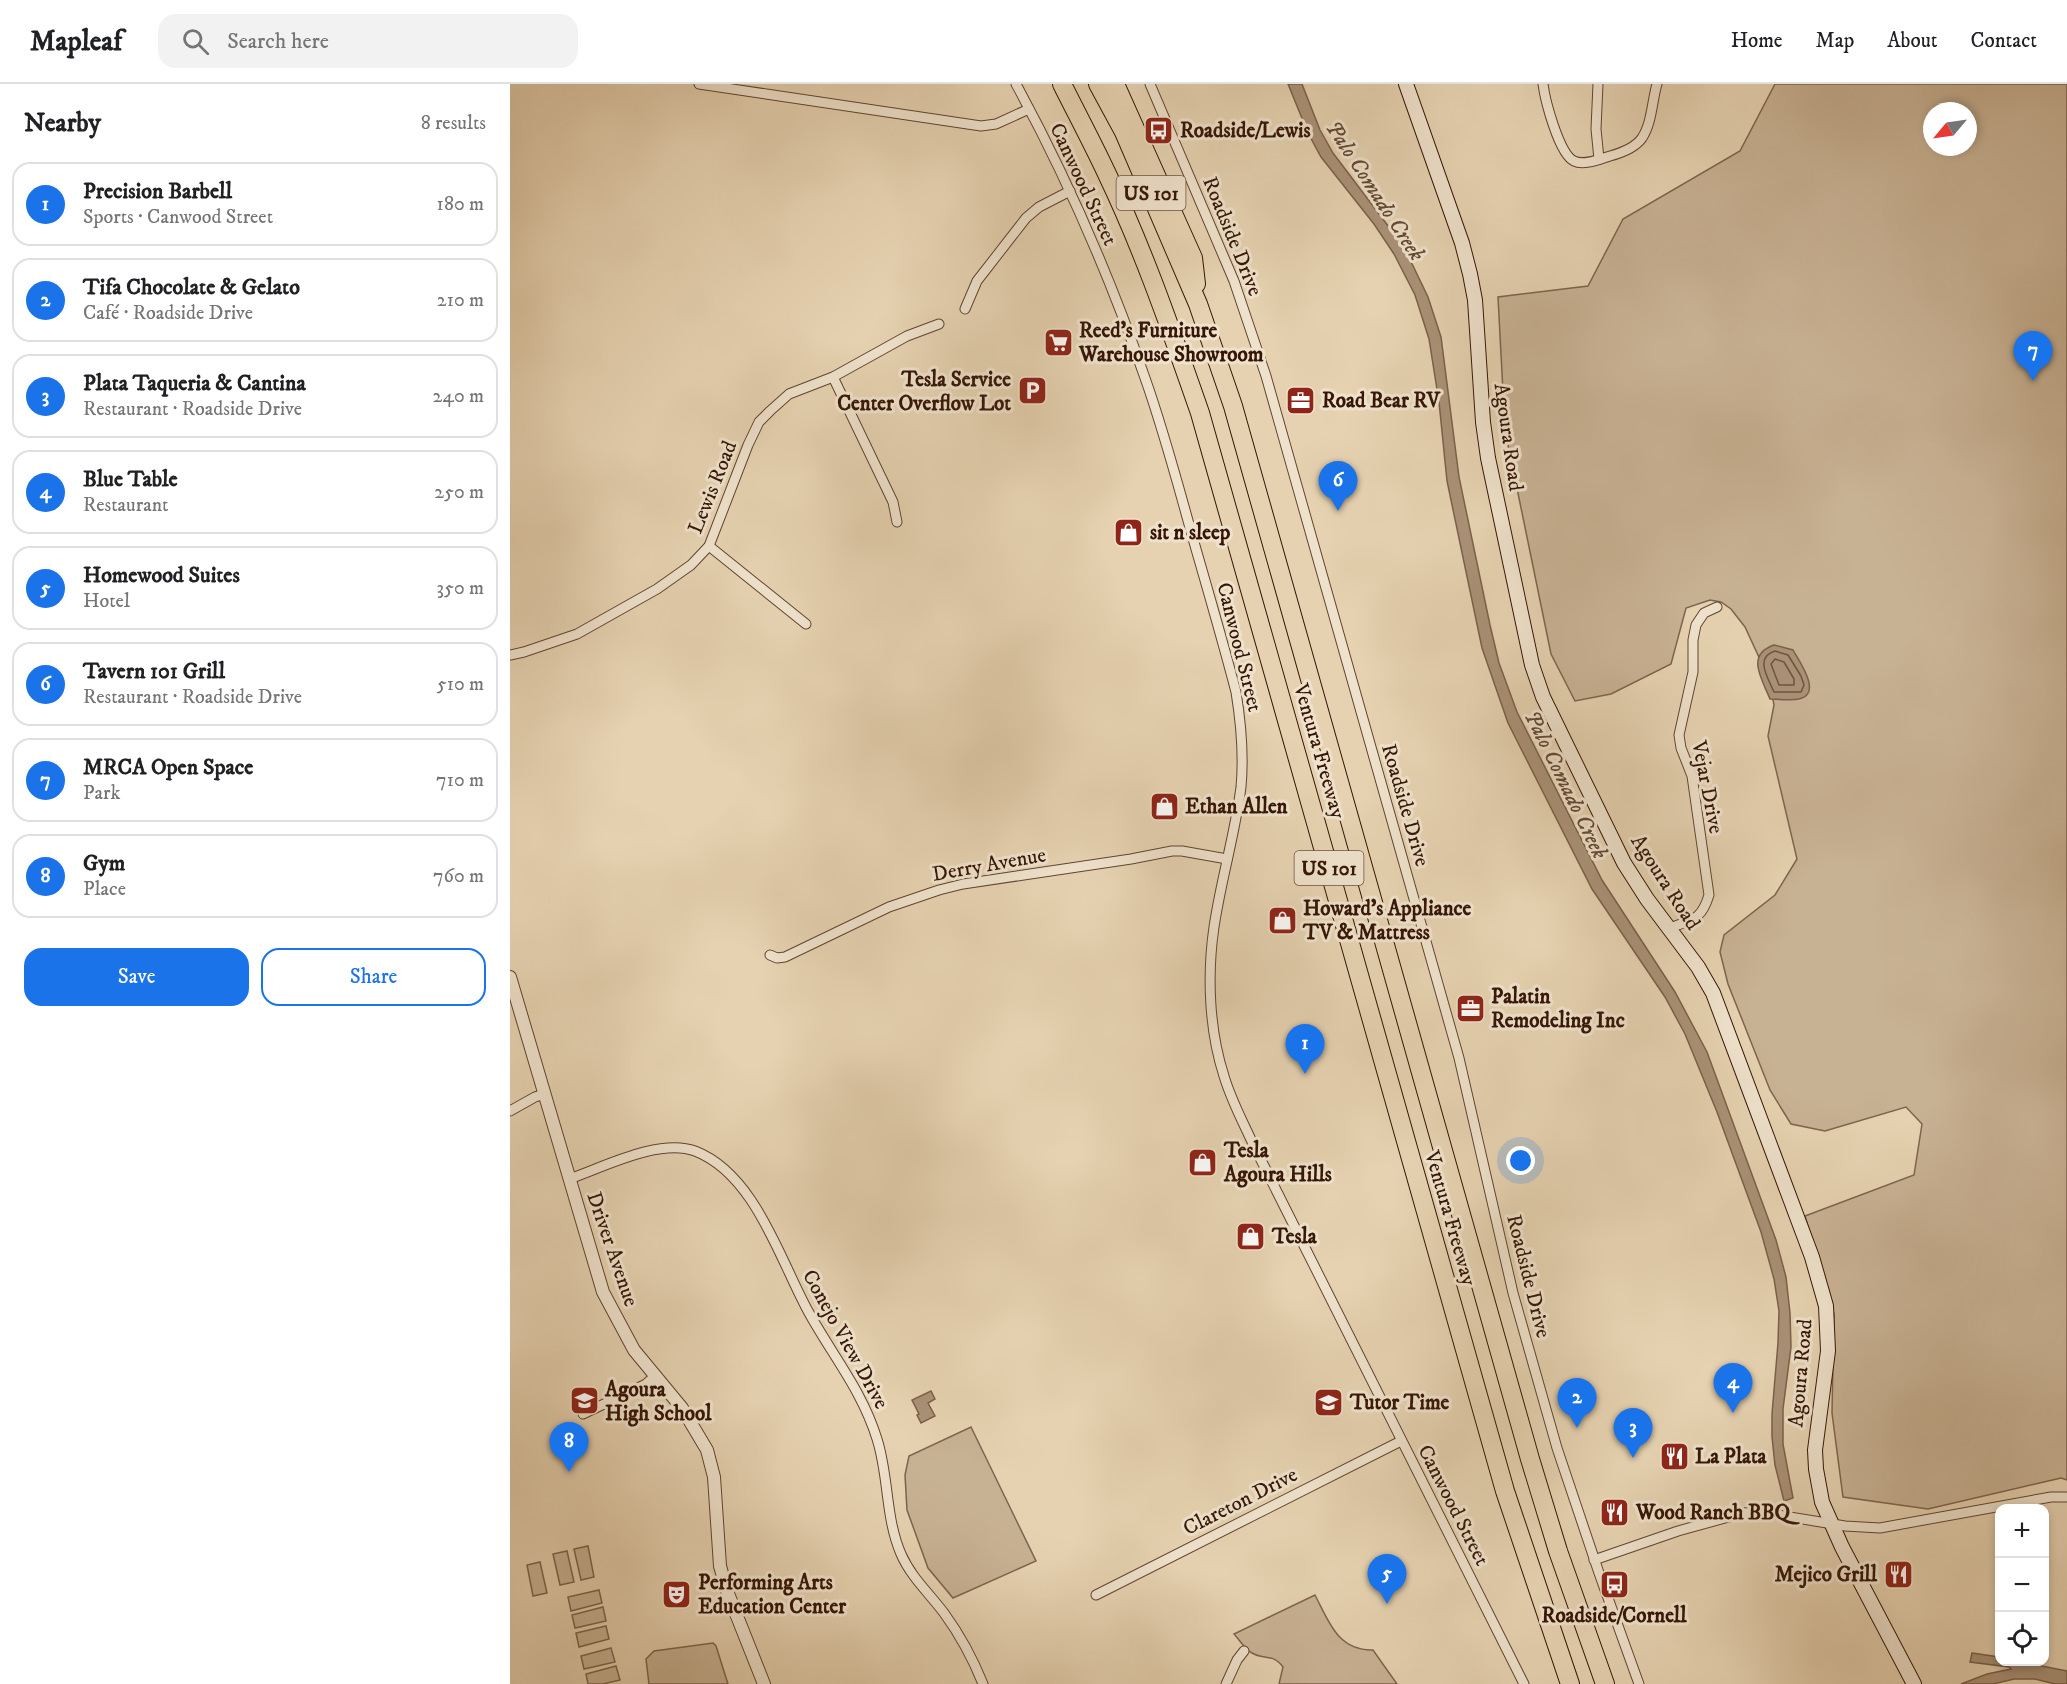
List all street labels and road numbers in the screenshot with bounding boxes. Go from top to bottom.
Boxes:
street label: Canwood Street [1043,119,1123,250]
street label: Roadside Drive [1196,173,1268,300]
road number: US 101 [1116,176,1186,210]
street label: Agoura Road [1488,382,1529,493]
street label: Lewis Road [683,437,743,538]
street label: Canwood Street [1210,580,1268,715]
street label: Ventura Freeway [1287,680,1351,823]
street label: Vejar Drive [1685,738,1729,836]
street label: Roadside Drive [1375,741,1435,870]
street label: Agoura Road [1625,830,1706,936]
street label: Derry Avenue [930,842,1048,888]
road number: US 101 [1294,851,1364,885]
street label: Ventura Freeway [1418,1147,1482,1290]
street label: Driver Avenue [580,1189,644,1310]
street label: Roadside Drive [1500,1212,1556,1341]
street label: Conejo View Drive [796,1265,894,1414]
street label: Agoura Road [1783,1317,1819,1428]
street label: Canwood Street [1412,1441,1495,1571]
street label: Clareton Drive [1179,1462,1302,1542]

